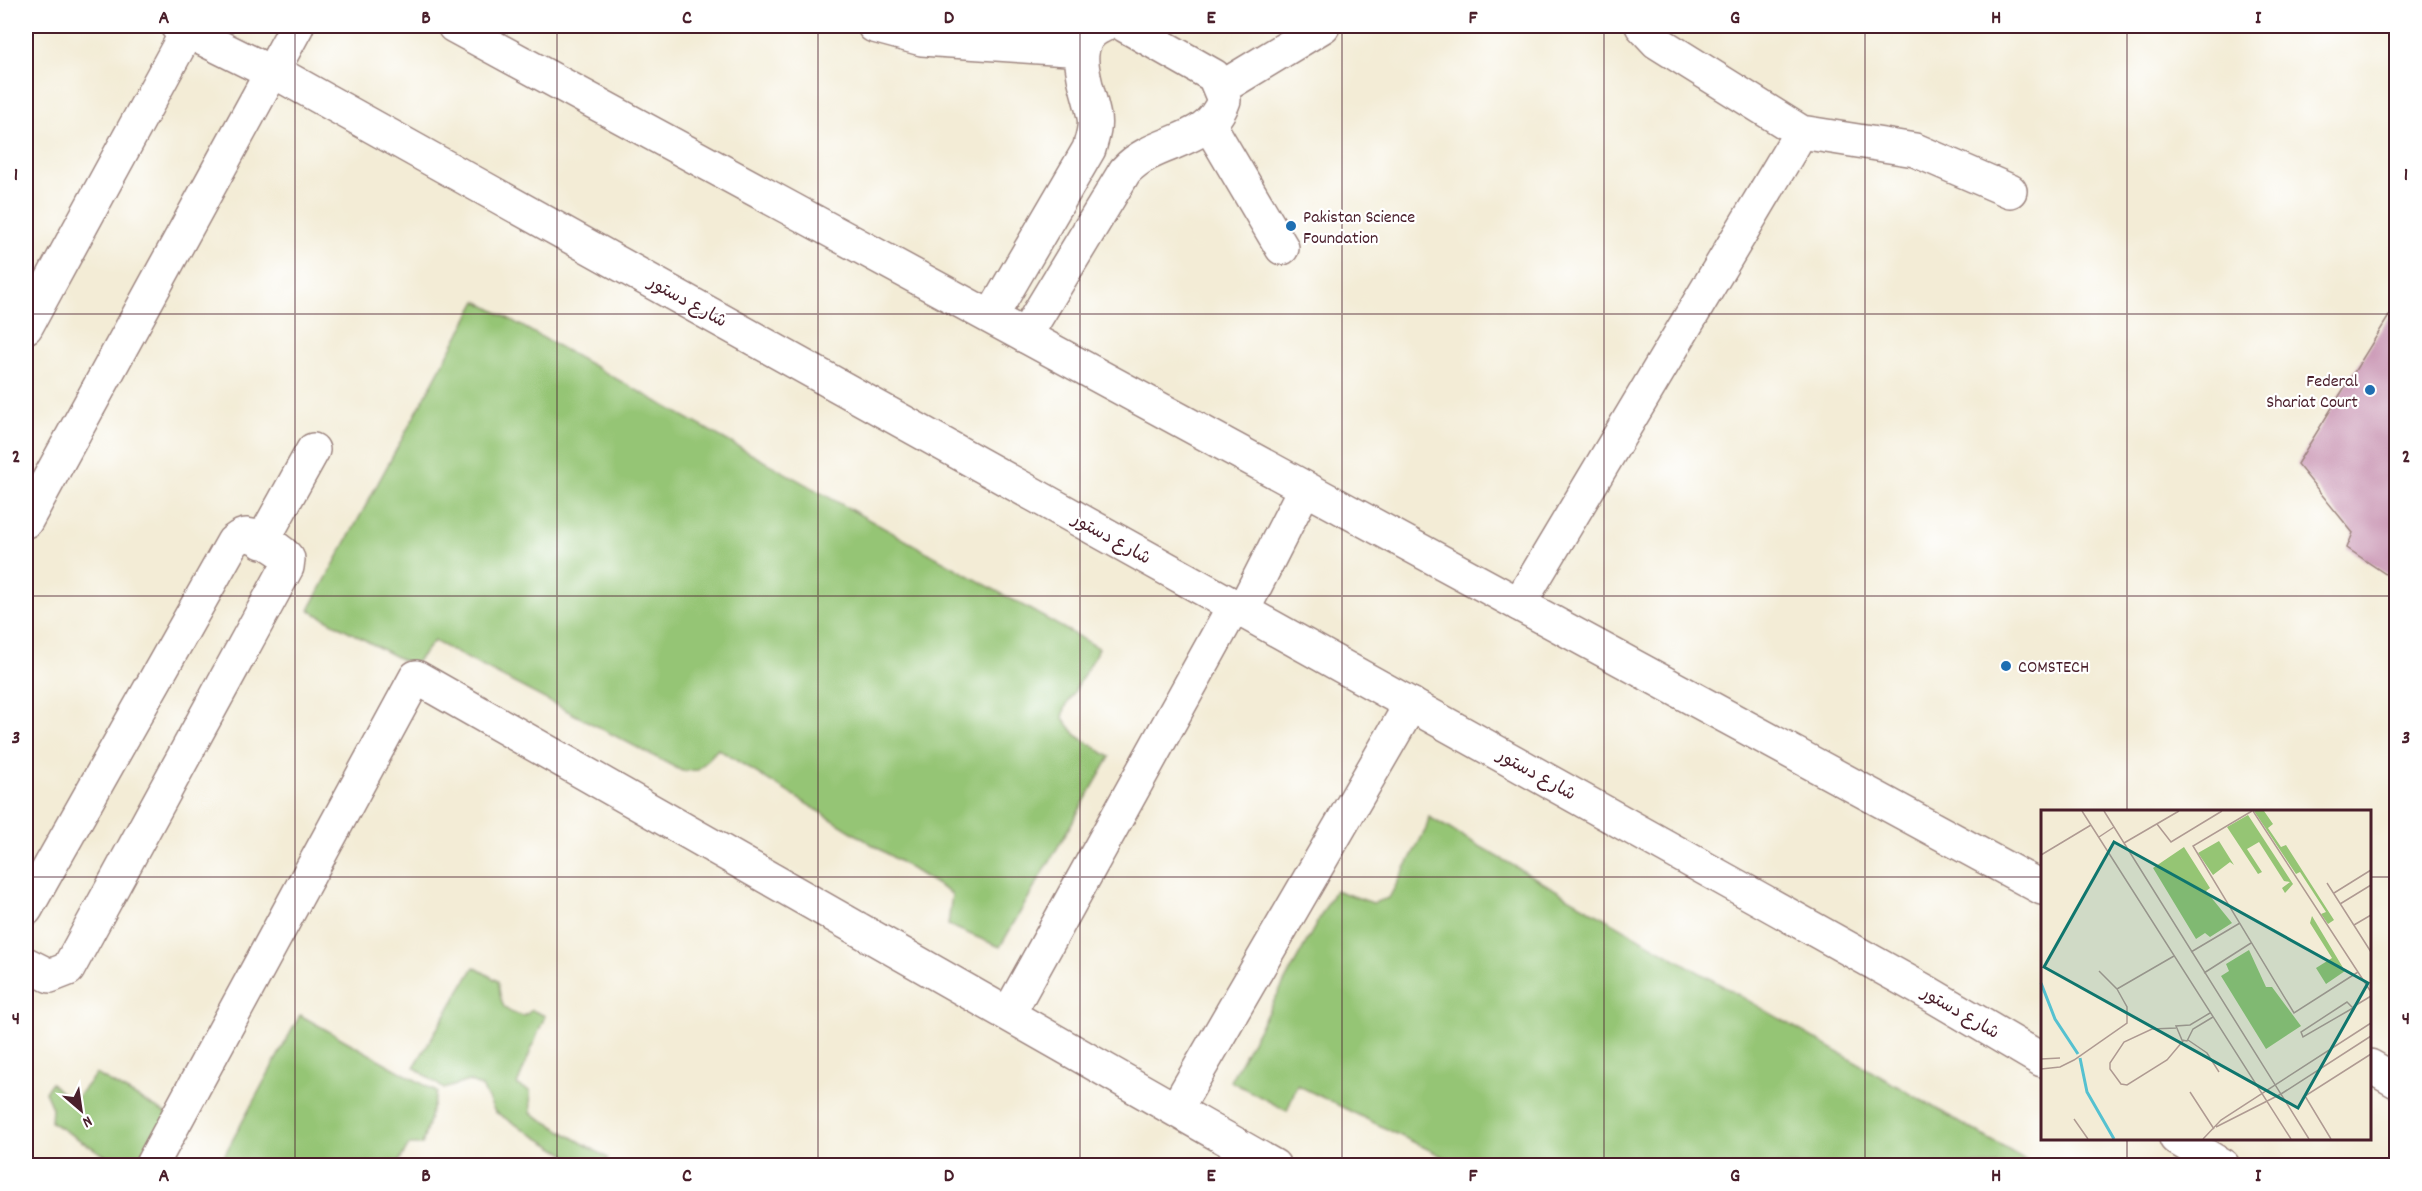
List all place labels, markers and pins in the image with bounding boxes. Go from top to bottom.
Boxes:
place label: Pakistan Science Foundation [1303,206,1415,252]
marker: Pakistan Science Foundation [1284,219,1298,233]
place label: Federal Shariat Court [2266,370,2359,416]
marker: Federal Shariat Court [2363,383,2377,397]
place label: COMSTECH [2018,656,2089,681]
marker: COMSTECH [1999,659,2013,673]

